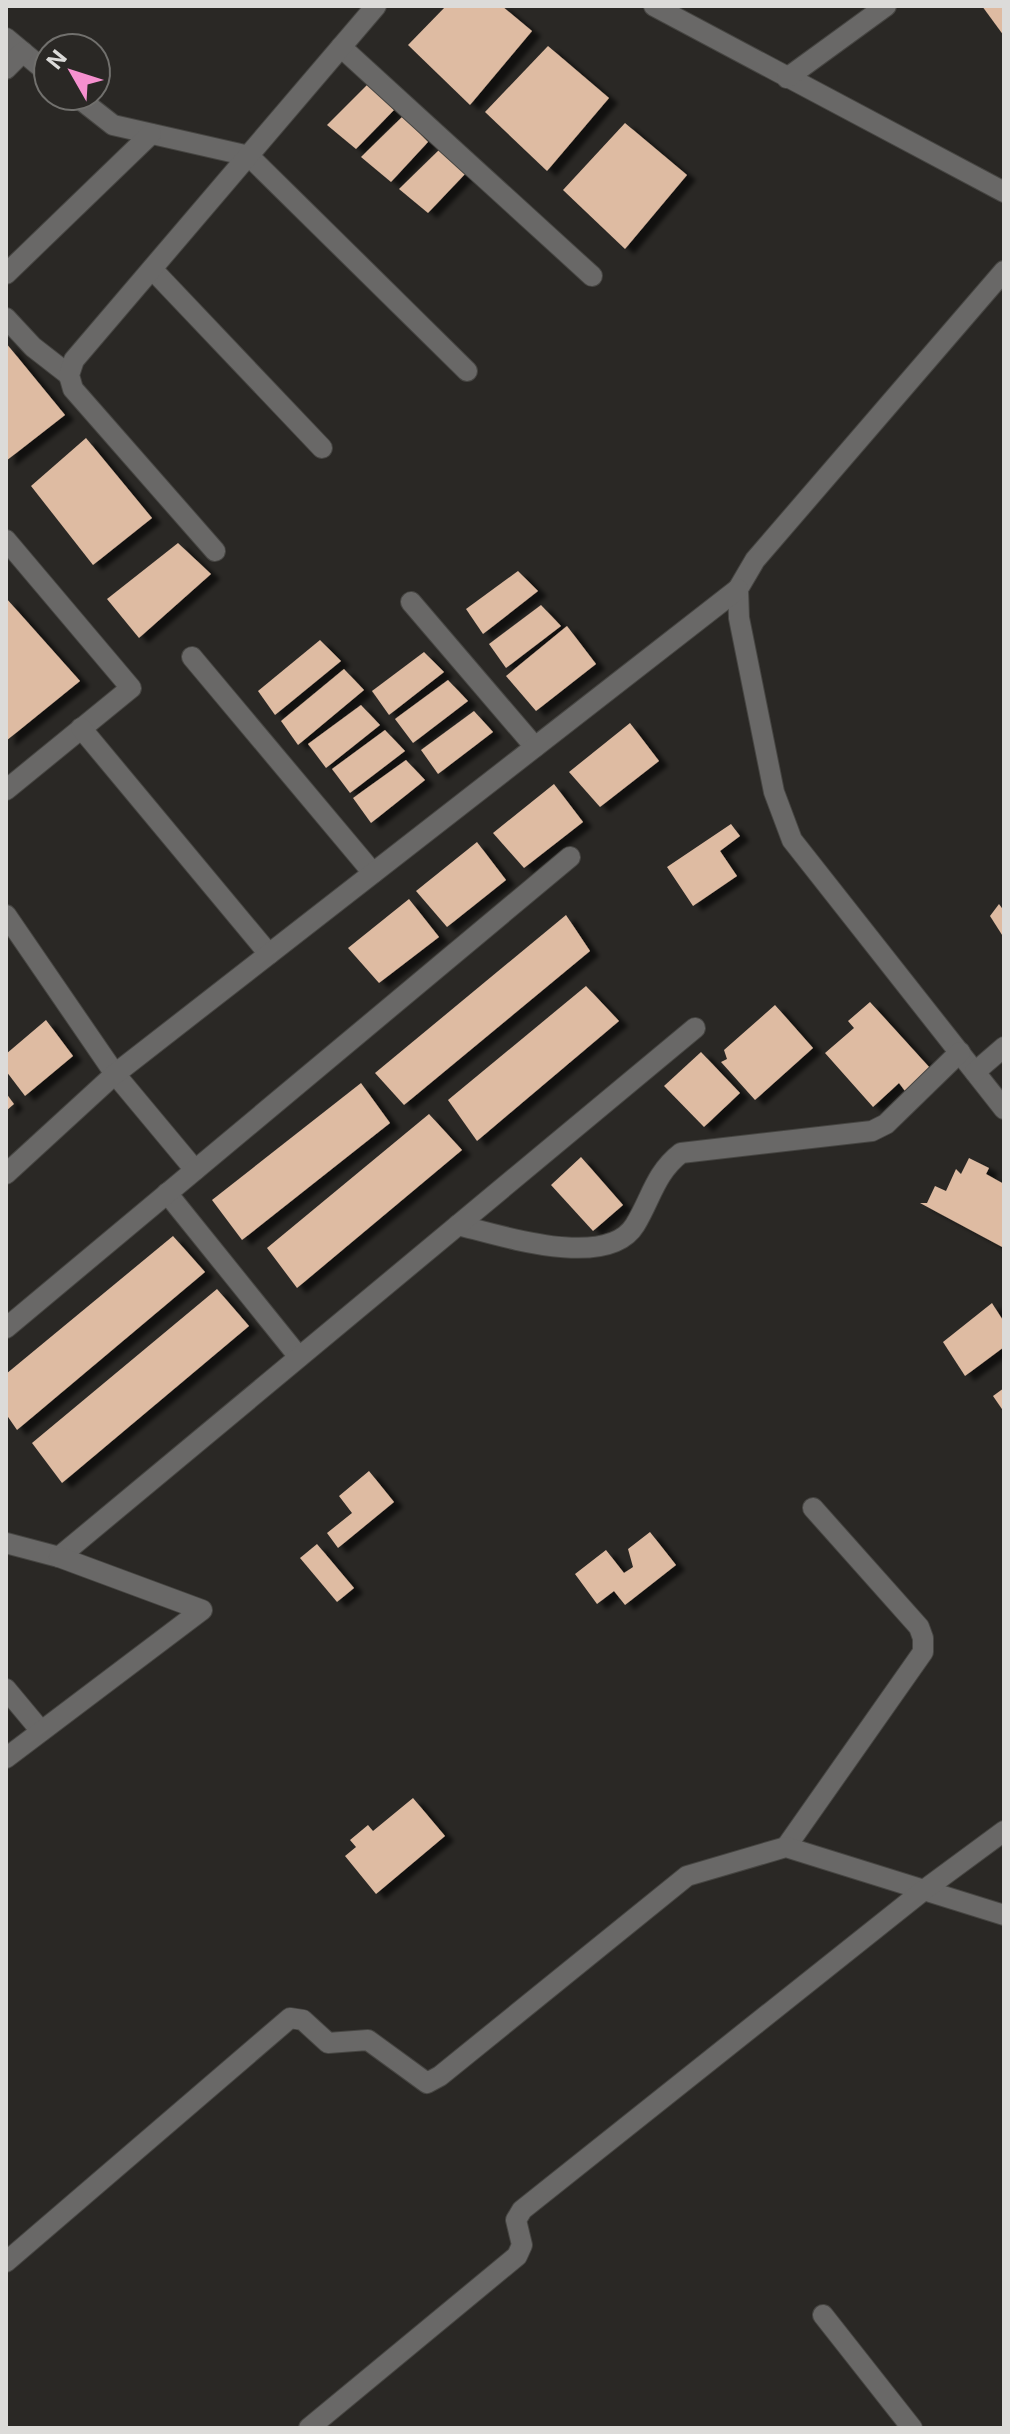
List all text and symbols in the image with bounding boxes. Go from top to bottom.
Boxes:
north arrow [32,32,112,112]
text: N [41,45,72,74]

